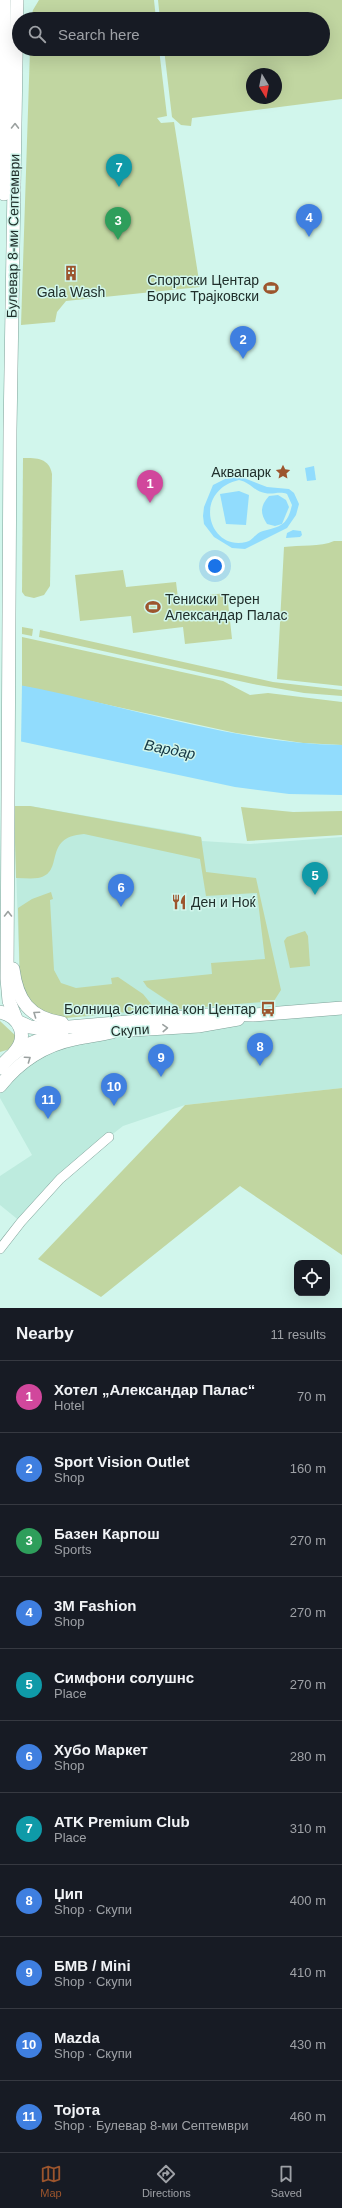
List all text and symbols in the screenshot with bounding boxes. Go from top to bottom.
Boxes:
search box [12,12,330,56]
icon: search [26,23,48,45]
text: Search here [58,26,140,43]
north arrow [246,68,282,104]
one-way arrow [10,123,19,129]
street label: Булевар 8-ми Септември [4,154,22,318]
pin: 7 [106,154,132,187]
pin: 4 [296,204,322,237]
pin: 3 [105,207,131,240]
building icon: Gala Wash [62,264,80,282]
place label: Спортски Центар Борис Трајковски [147,272,259,304]
sports icon: Спортски Центар Борис Трајковски [262,279,280,297]
place label: Gala Wash [37,284,105,300]
pin: 2 [230,326,256,359]
place icon: Аквапарк [274,463,292,481]
place label: Аквапарк [211,464,272,480]
pin: 1 [137,470,163,503]
your location [205,556,225,576]
place label: Тениски Терен Александар Палас [165,591,288,623]
sports icon: Тениски Терен Александар Палас [144,598,162,616]
water label: Вардар [143,736,197,762]
pin: 5 [302,862,328,895]
pin: 6 [108,874,134,907]
restaurant icon: Ден и Ноќ [170,893,188,911]
place label: Ден и Ноќ [191,894,256,910]
one-way arrow [4,911,12,917]
bus stop icon: Болница Систина кон Центар [259,1000,277,1018]
place label: Болница Систина кон Центар [64,1001,256,1017]
one-way arrow [34,1012,41,1019]
street label: Скупи [110,1021,150,1039]
one-way arrow [162,1024,168,1033]
pin: 8 [247,1033,273,1066]
pin: 9 [148,1044,174,1077]
one-way arrow [24,1056,31,1064]
pin: 10 [101,1073,127,1106]
pin: 11 [35,1086,61,1119]
map controls [294,1260,330,1296]
button: locate [294,1260,330,1296]
text: Nearby [16,1324,74,1343]
text: 11 results [271,1327,326,1342]
text: Хотел „Александар Палас“ [54,1381,255,1398]
text: 1 [25,1389,33,1404]
text: 70 m [297,1389,326,1404]
text: Hotel [54,1398,84,1413]
text: Sport Vision Outlet [54,1453,190,1470]
text: 2 [25,1461,33,1476]
text: 160 m [290,1461,326,1476]
text: Shop [54,1470,84,1485]
text: Базен Карпош [54,1525,160,1542]
text: 3 [25,1533,33,1548]
text: 270 m [290,1533,326,1548]
text: Sports [54,1542,92,1557]
text: 3M Fashion [54,1597,137,1614]
text: 4 [25,1605,33,1620]
text: 270 m [290,1605,326,1620]
text: Shop [54,1614,84,1629]
text: Симфони солушнс [54,1669,194,1686]
text: 5 [25,1677,33,1692]
text: 270 m [290,1677,326,1692]
text: Place [54,1686,87,1701]
text: Хубо Маркет [54,1741,148,1758]
text: 6 [25,1749,33,1764]
text: 280 m [290,1749,326,1764]
text: Shop [54,1758,84,1773]
text: ATK Premium Club [54,1813,190,1830]
text: 7 [25,1821,33,1836]
text: 310 m [290,1821,326,1836]
text: Place [54,1830,87,1845]
text: Џип [54,1885,83,1902]
text: 8 [25,1893,33,1908]
text: 400 m [290,1893,326,1908]
text: Shop · Скупи [54,1902,132,1917]
text: БМВ / Mini [54,1957,131,1974]
text: 9 [25,1965,33,1980]
text: 410 m [290,1965,326,1980]
text: Shop · Скупи [54,1974,132,1989]
text: Mazda [54,2029,100,2046]
text: 10 [22,2037,36,2052]
text: 430 m [290,2037,326,2052]
text: Shop · Скупи [54,2046,132,2061]
text: Тојота [54,2101,100,2118]
text: 11 [22,2109,36,2124]
text: 460 m [290,2109,326,2124]
text: Shop · Булевар 8-ми Септември [54,2118,248,2133]
tab: Map [40,2163,62,2199]
tab: Directions [142,2163,191,2199]
tab: Saved [271,2163,302,2199]

